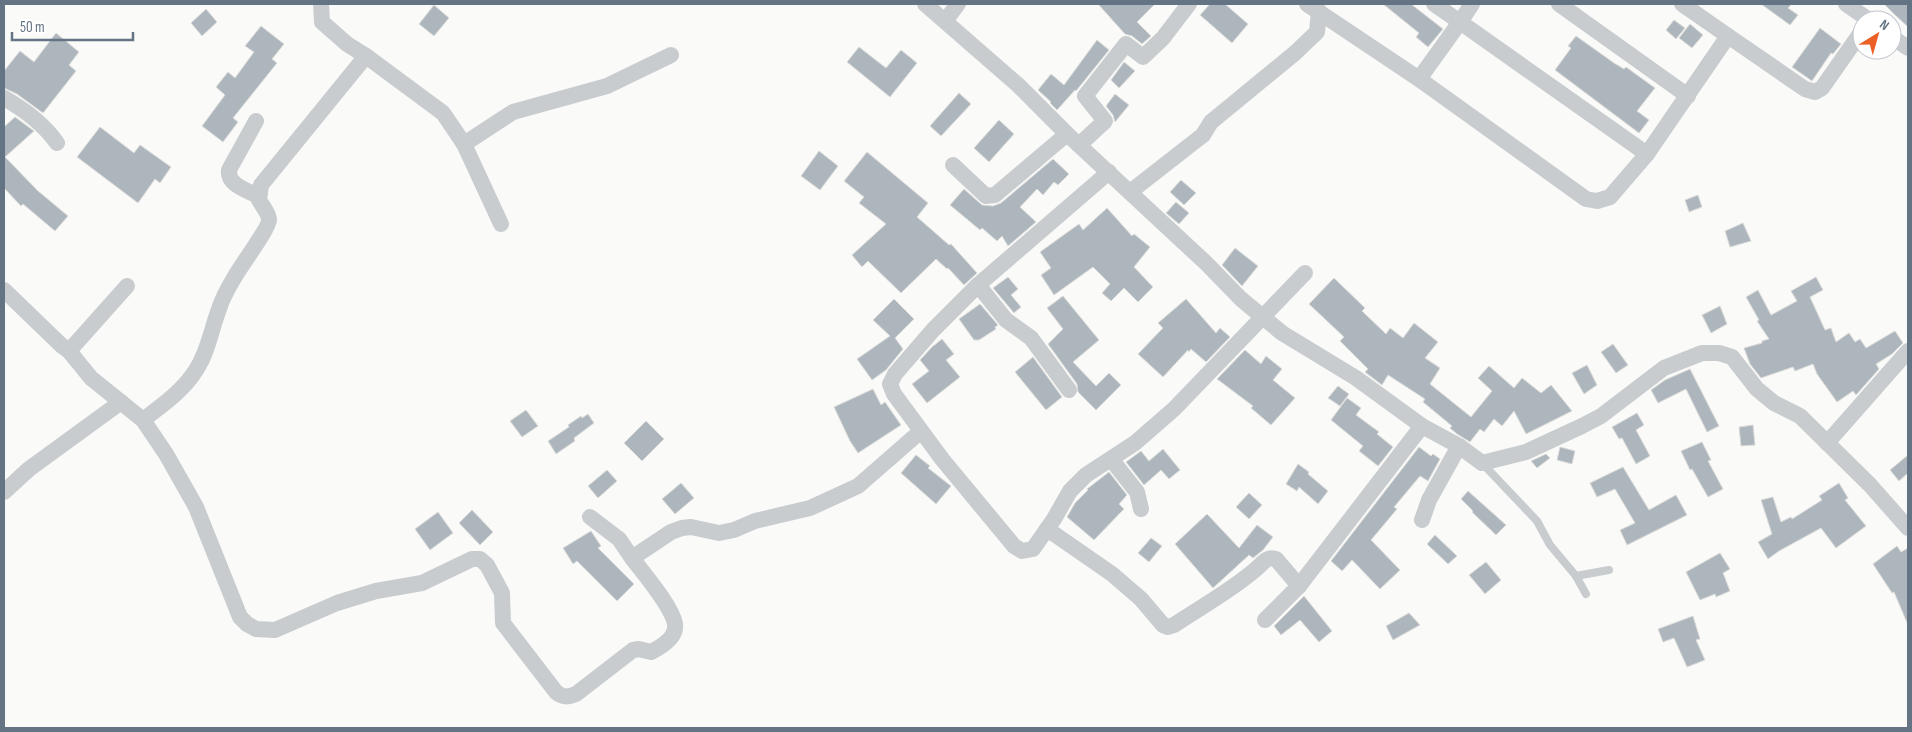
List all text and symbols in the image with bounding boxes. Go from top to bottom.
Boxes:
scale bar [12,10,134,42]
north arrow [1852,10,1902,60]
text: N [1876,16,1893,34]
text: 50 m [20,18,45,37]

